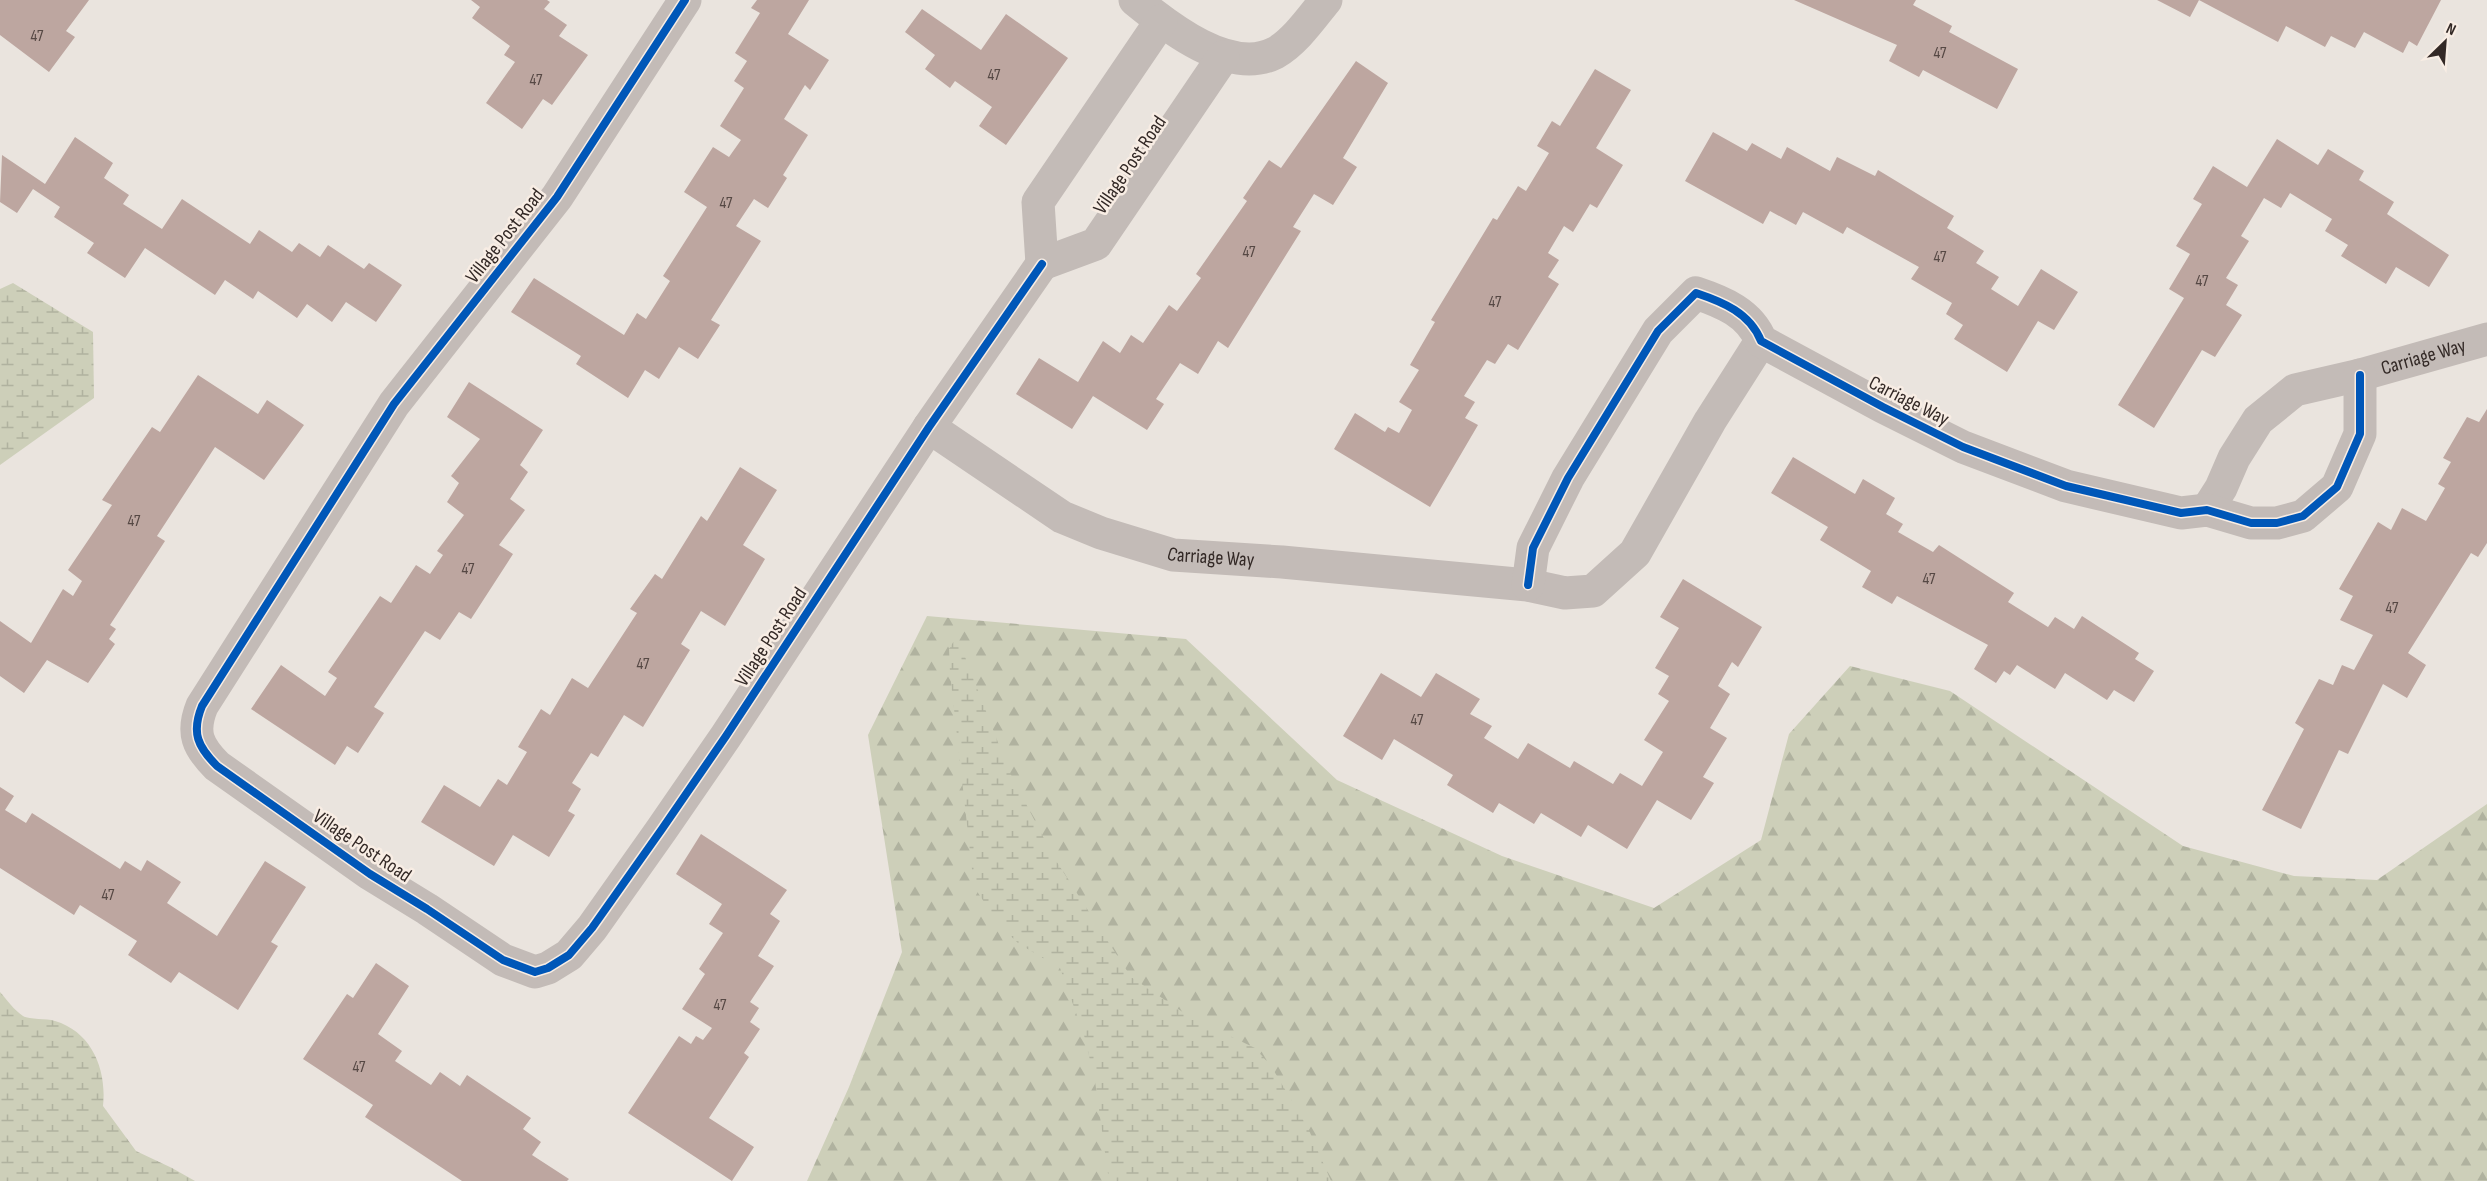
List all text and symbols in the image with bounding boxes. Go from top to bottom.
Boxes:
north arrow [2415,12,2475,72]
text: N [2443,19,2459,40]
house number: 47 [31,27,44,46]
house number: 47 [1934,44,1947,63]
house number: 47 [988,66,1001,85]
house number: 47 [530,71,543,90]
street label: Village Post Road [1088,111,1172,219]
street label: Village Post Road [461,184,549,288]
house number: 47 [720,194,733,213]
house number: 47 [1243,243,1256,262]
house number: 47 [1934,248,1947,267]
house number: 47 [2196,272,2209,291]
house number: 47 [1489,293,1502,312]
street label: Carriage Way [2378,334,2469,380]
street label: Carriage Way [1865,371,1953,432]
house number: 47 [128,512,141,531]
street label: Carriage Way [1164,542,1255,572]
house number: 47 [462,560,475,579]
house number: 47 [1923,570,1936,589]
street label: Village Post Road [730,583,812,691]
house number: 47 [2386,599,2399,618]
house number: 47 [637,655,650,674]
house number: 47 [1411,711,1424,730]
street label: Village Post Road [308,804,416,888]
house number: 47 [102,886,115,905]
house number: 47 [714,996,727,1015]
house number: 47 [353,1058,366,1077]

